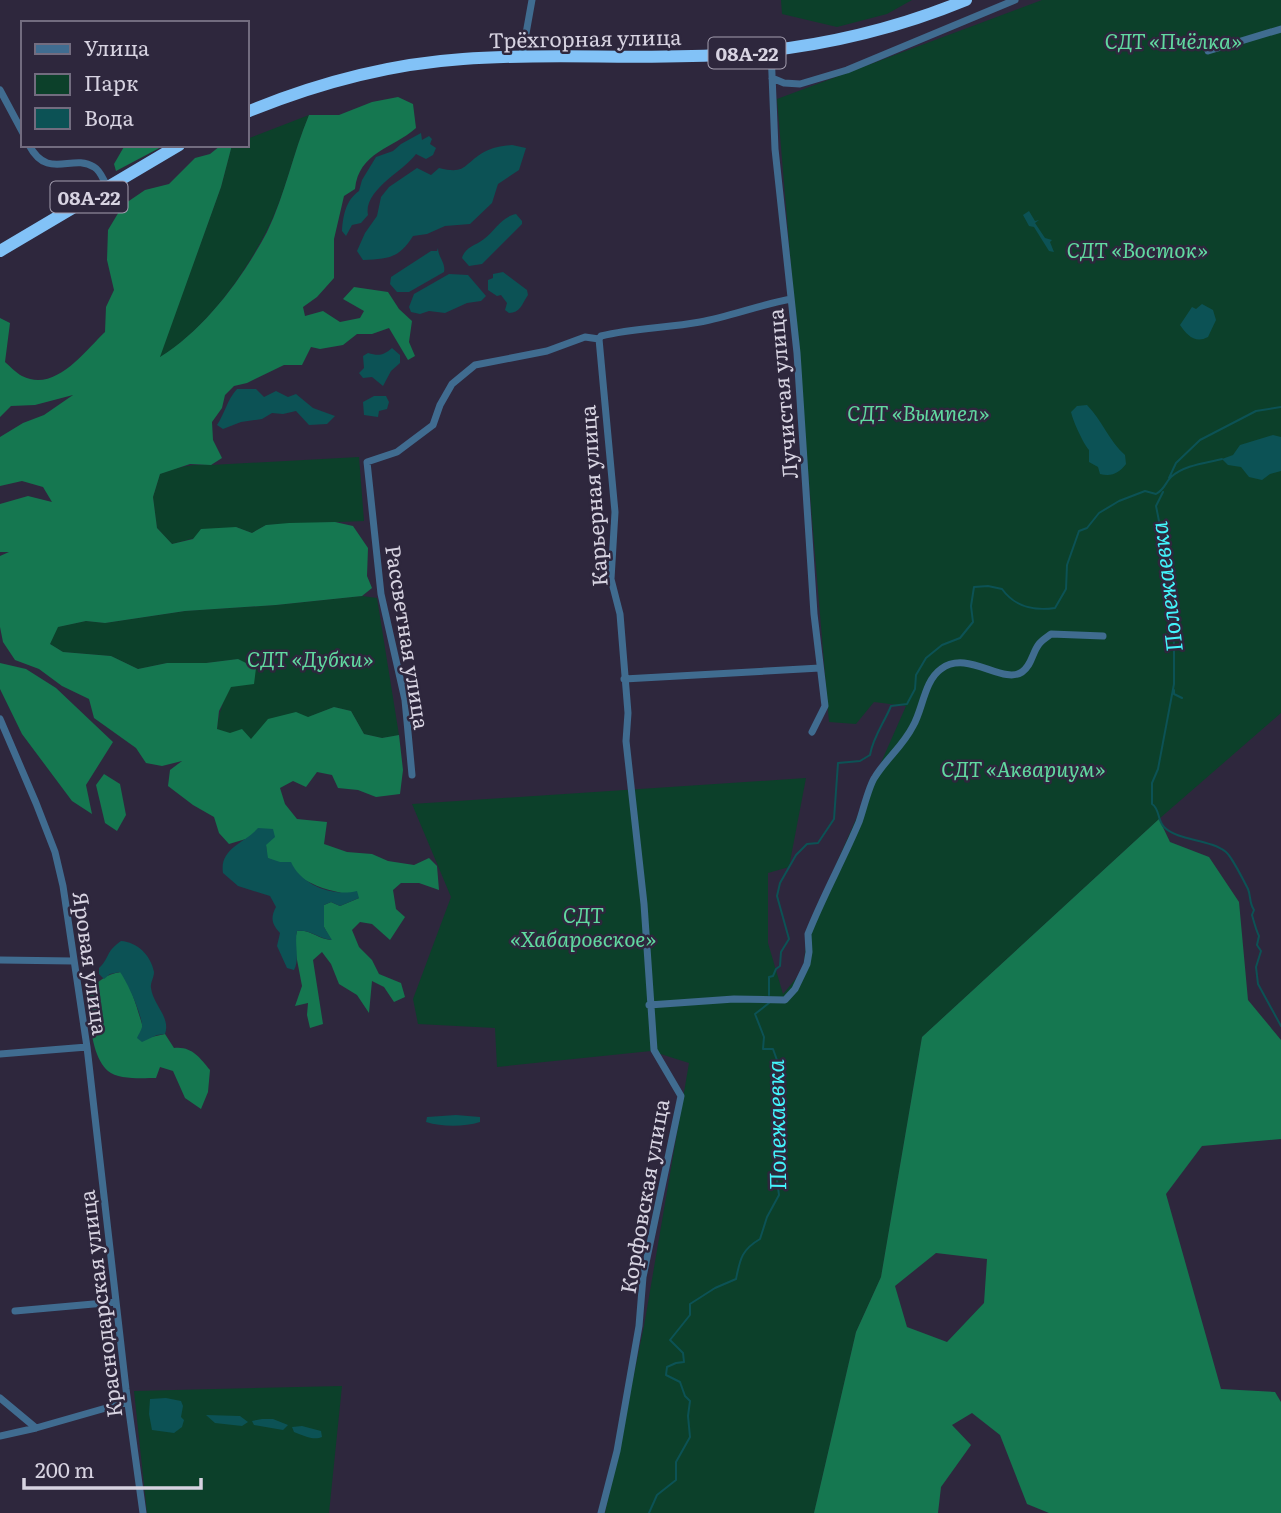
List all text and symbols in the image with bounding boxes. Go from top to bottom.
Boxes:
street label: Трёхгорная улица [488,20,682,54]
legend [21,21,248,147]
park label: СДТ «Пчёлка» [1104,24,1242,55]
text: Улица [84,31,150,62]
road number: 08А-22 [708,38,786,68]
text: Парк [84,66,139,97]
text: Вода [84,101,135,132]
road number: 08А-22 [50,182,128,212]
park label: СДТ «Восток» [1067,233,1208,264]
street label: Лучистая улица [758,307,804,480]
park label: СДТ «Вымпел» [847,396,989,427]
street label: Карьерная улица [570,404,614,588]
water label: Полежаевка [1140,520,1190,654]
street label: Рассветная улица [379,543,439,732]
park label: СДТ «Дубки» [247,642,374,673]
park label: СДТ «Аквариум» [941,752,1105,783]
street label: Яровая улица [67,889,117,1037]
park label: СДТ «Хабаровское» [510,898,656,953]
water label: Полежаевка [757,1059,793,1191]
street label: Корфовская улица [611,1096,675,1296]
street label: Краснодарская улица [70,1188,128,1420]
scale bar [24,1446,201,1490]
text: 200 m [35,1453,95,1484]

